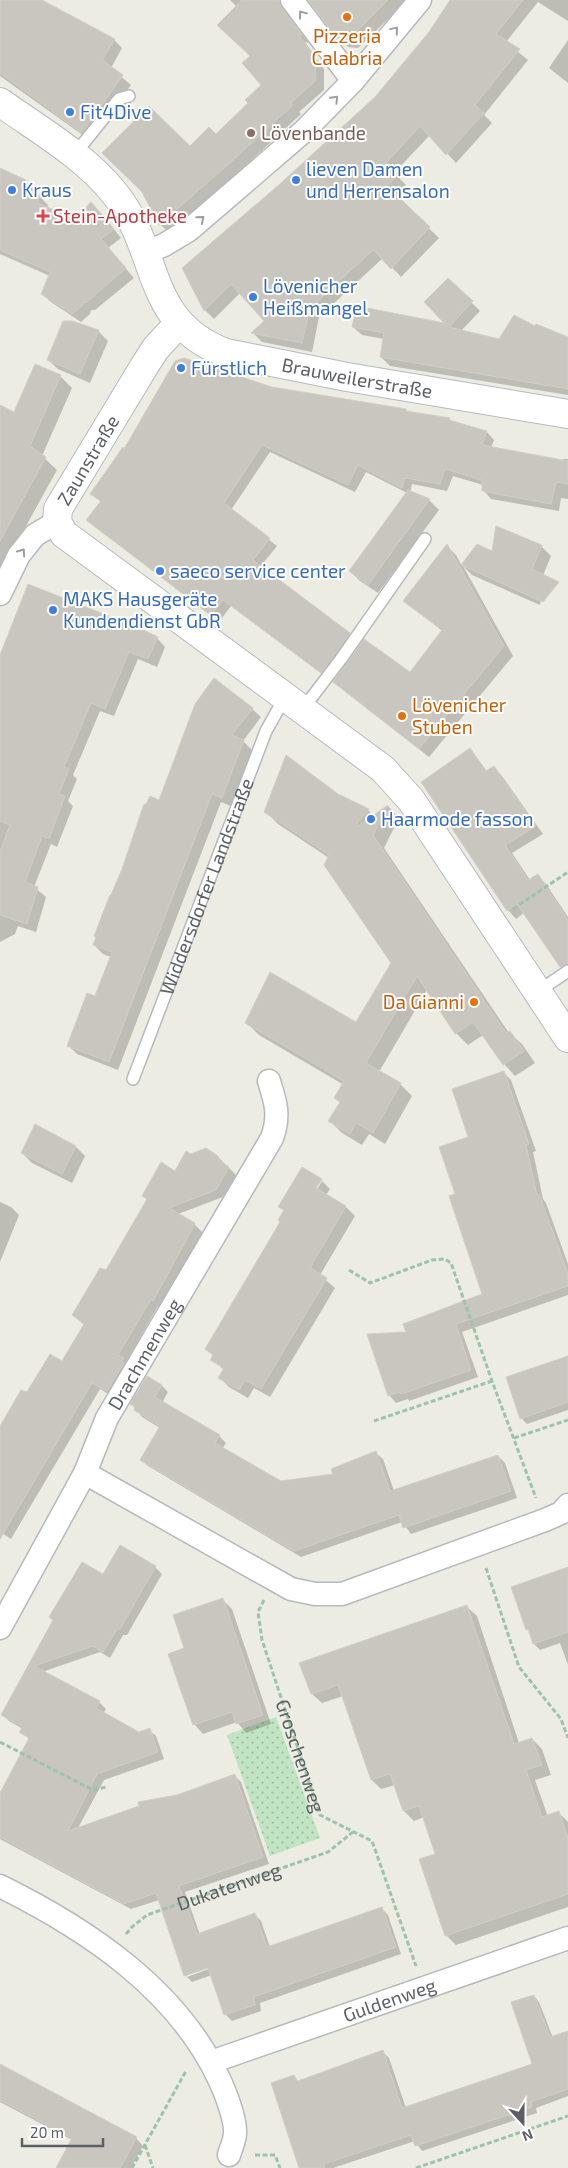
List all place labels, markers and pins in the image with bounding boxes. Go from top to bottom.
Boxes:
marker: Pizzeria Calabria [341,11,353,23]
place label: Pizzeria Calabria [312,24,382,69]
place label: Fit4Dive [80,100,151,123]
marker: Fit4Dive [64,106,76,118]
place label: Lövenbande [261,121,366,144]
marker: Lövenbande [245,127,257,139]
place label: lieven Damen und Herrensalon [306,157,450,202]
marker: lieven Damen und Herrensalon [290,174,302,186]
place label: Kraus [22,178,72,201]
marker: Kraus [6,184,18,196]
place label: Stein-Apotheke [53,204,187,227]
marker: Stein-Apotheke [37,210,49,222]
place label: Lövenicher Heißmangel [263,274,368,319]
marker: Lövenicher Heißmangel [247,291,259,303]
place label: Fürstlich [191,356,267,379]
marker: Fürstlich [175,362,187,374]
place label: saeco service center [170,559,346,582]
marker: saeco service center [154,565,166,577]
place label: MAKS Hausgeräte Kundendienst GbR [63,587,221,632]
marker: MAKS Hausgeräte Kundendienst GbR [47,604,59,616]
place label: Lövenicher Stuben [412,693,507,738]
marker: Lövenicher Stuben [396,710,408,722]
place label: Haarmode fasson [381,807,533,830]
marker: Haarmode fasson [365,813,377,825]
place label: Da Gianni [383,990,464,1013]
marker: Da Gianni [468,996,480,1008]

